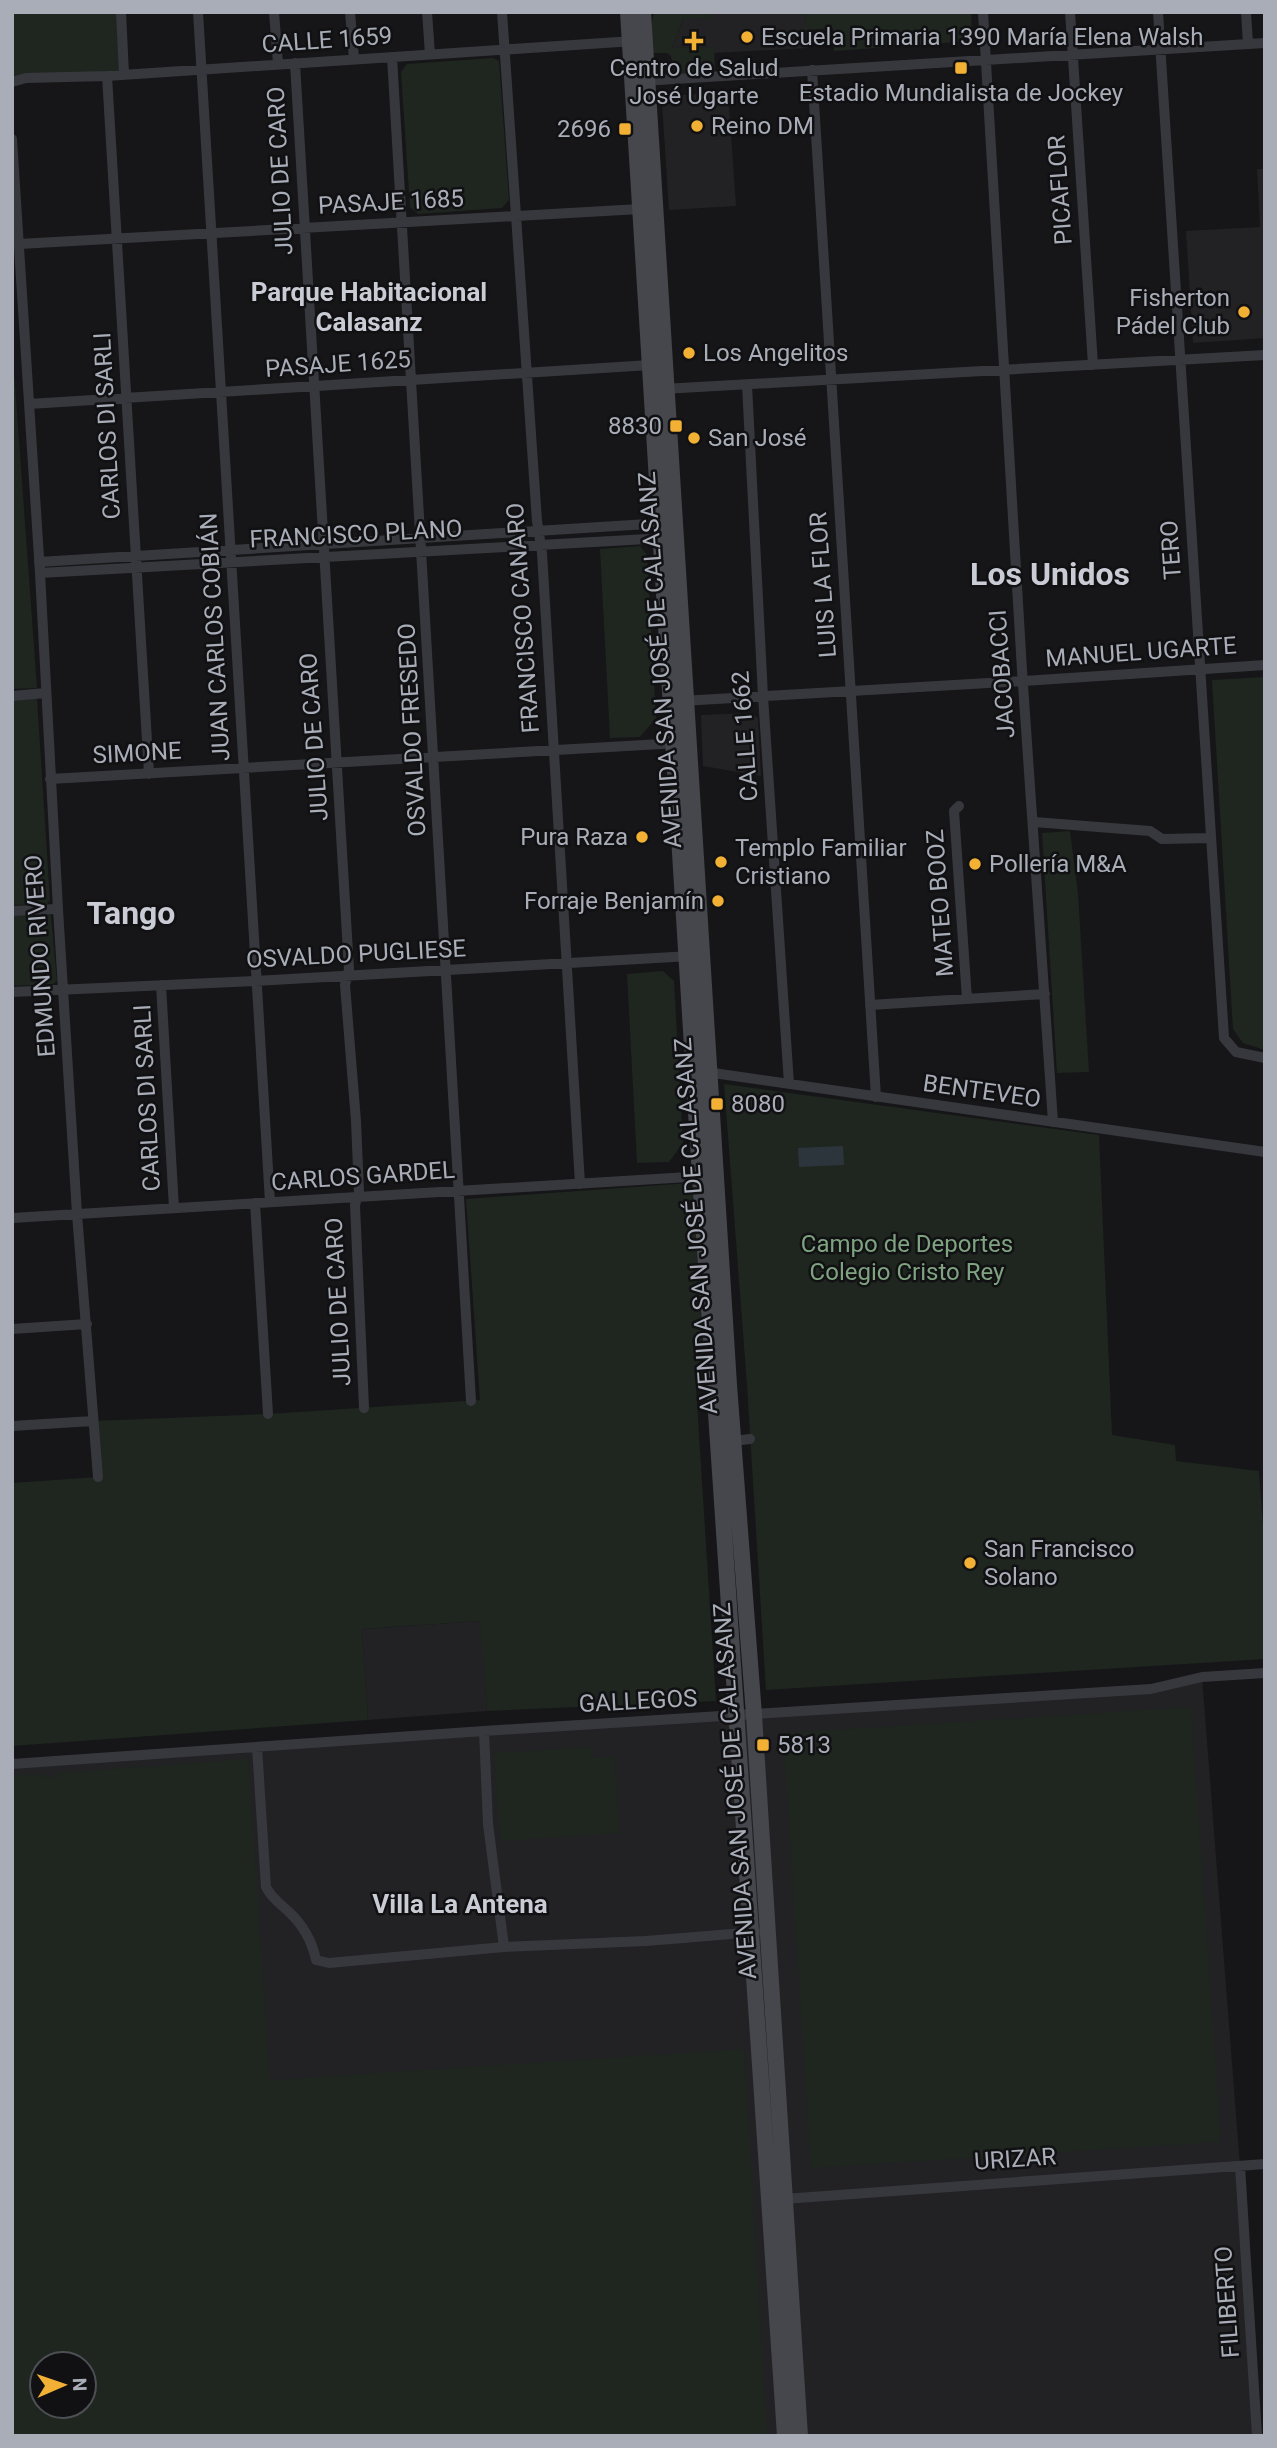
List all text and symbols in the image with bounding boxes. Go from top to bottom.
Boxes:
street label: CALLE 1659 [261,21,393,59]
place label: Escuela Primaria 1390 María Elena Walsh [761,23,1203,51]
marker: Escuela Primaria 1390 María Elena Walsh [739,29,755,45]
marker: Centro de Salud José Ugarte [684,31,704,51]
place label: Centro de Salud José Ugarte [609,54,779,110]
marker: Estadio Mundialista de Jockey [953,60,969,76]
place label: Estadio Mundialista de Jockey [799,79,1124,107]
street label: JULIO DE CARO [262,86,298,256]
place label: Reino DM [711,112,814,140]
place label: 2696 [557,115,611,143]
marker: Reino DM [689,118,705,134]
marker: 2696 [617,121,633,137]
street label: PICAFLOR [1042,134,1078,246]
street label: PASAJE 1685 [317,184,465,220]
district label: Parque Habitacional Calasanz [251,277,487,337]
place label: Fisherton Pádel Club [1116,284,1230,340]
marker: Fisherton Pádel Club [1236,304,1252,320]
street label: CARLOS DI SARLI [88,332,126,520]
place label: Los Angelitos [703,339,848,367]
street label: PASAJE 1625 [264,345,412,383]
marker: Los Angelitos [681,345,697,361]
place label: 8830 [608,412,662,440]
marker: 8830 [668,418,684,434]
place label: San José [708,424,807,452]
marker: San José [686,430,702,446]
street label: AVENIDA SAN JOSÉ DE CALASANZ [633,471,687,849]
street label: FRANCISCO CANARO [501,502,545,734]
street label: LUIS LA FLOR [804,511,842,659]
street label: JUAN CARLOS COBIÁN [195,512,235,762]
street label: FRANCISCO PLANO [249,514,463,554]
street label: TERO [1155,519,1187,581]
district label: Los Unidos [970,555,1130,593]
street label: JACOBACCI [984,609,1020,739]
street label: OSVALDO FRESEDO [392,623,432,837]
street label: MANUEL UGARTE [1045,631,1237,673]
street label: JULIO DE CARO [294,652,334,822]
street label: CALLE 1662 [726,670,764,802]
street label: SIMONE [92,737,182,769]
place label: Pura Raza [520,823,628,851]
street label: MATEO BOOZ [921,828,959,978]
marker: Pura Raza [634,829,650,845]
place label: Templo Familiar Cristiano [735,834,907,890]
place label: Pollería M&A [989,850,1127,878]
street label: EDMUNDO RIVERO [19,854,61,1058]
marker: Templo Familiar Cristiano [713,854,729,870]
marker: Pollería M&A [967,856,983,872]
place label: Forraje Benjamín [524,887,704,915]
marker: Forraje Benjamín [710,893,726,909]
district label: Tango [87,894,175,932]
street label: OSVALDO PUGLIESE [245,934,467,974]
street label: CARLOS DI SARLI [128,1004,166,1192]
street label: AVENIDA SAN JOSÉ DE CALASANZ [669,1037,723,1415]
street label: BENTEVEO [921,1069,1043,1113]
place label: 8080 [731,1090,785,1118]
marker: 8080 [709,1096,725,1112]
street label: CARLOS GARDEL [270,1156,456,1196]
street label: JULIO DE CARO [320,1217,356,1387]
park label: Campo de Deportes Colegio Cristo Rey [801,1230,1013,1286]
place label: San Francisco Solano [984,1535,1134,1591]
marker: San Francisco Solano [962,1555,978,1571]
street label: AVENIDA SAN JOSÉ DE CALASANZ [708,1602,762,1980]
street label: GALLEGOS [578,1684,698,1718]
place label: 5813 [777,1731,831,1759]
marker: 5813 [755,1737,771,1753]
district label: Villa La Antena [372,1889,548,1919]
street label: URIZAR [973,2142,1057,2176]
street label: FILIBERTO [1209,2245,1245,2359]
north arrow [28,2350,98,2420]
text: N [68,2377,91,2392]

